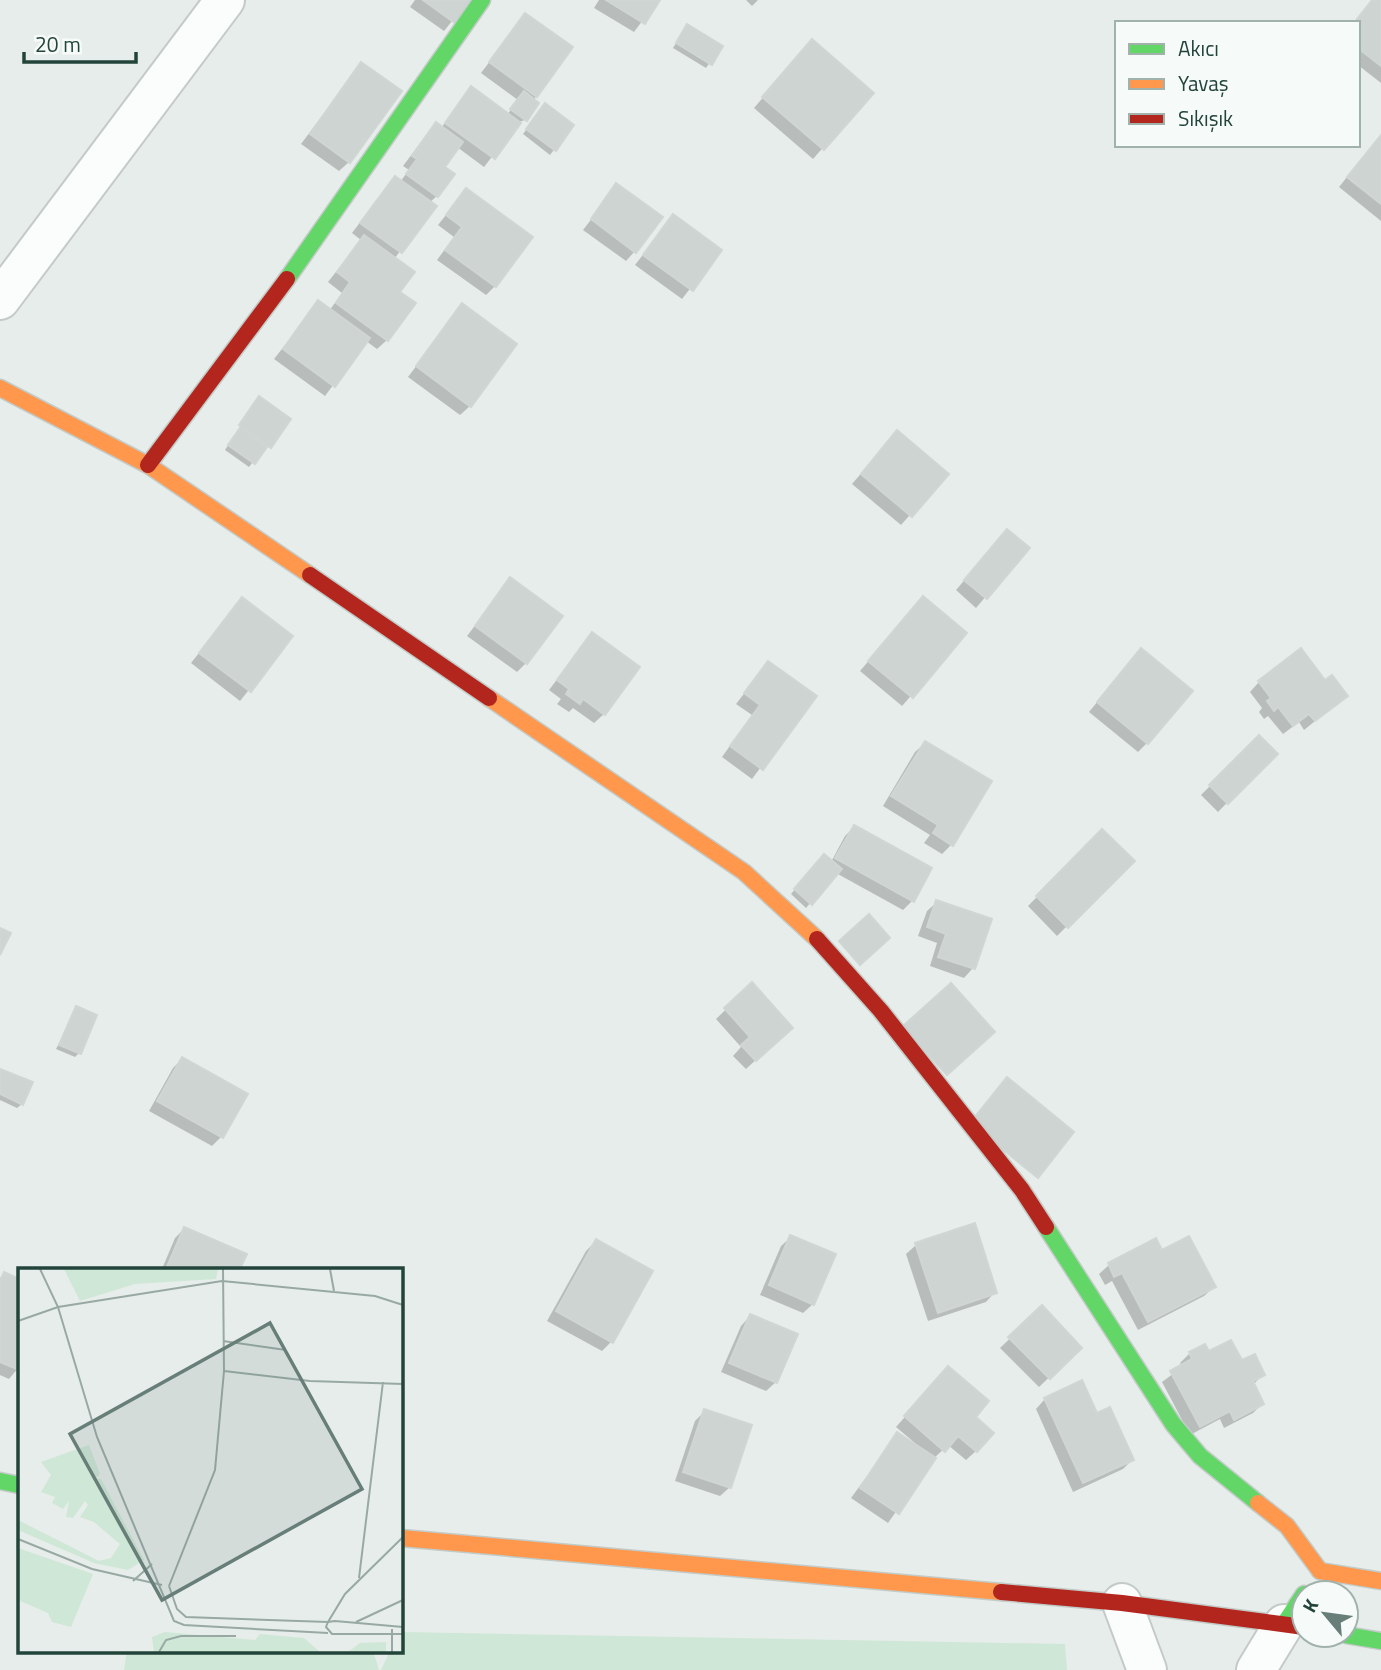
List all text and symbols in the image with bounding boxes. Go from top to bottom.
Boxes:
scale bar [24,21,136,65]
legend [1115,21,1360,147]
text: 20 m [35,28,81,60]
text: Akıcı [1178,32,1219,64]
text: Yavaş [1178,67,1229,99]
text: Sıkışık [1178,102,1233,134]
inset map [18,1268,402,1652]
north arrow [1290,1579,1360,1649]
text: K [1294,1594,1325,1617]

